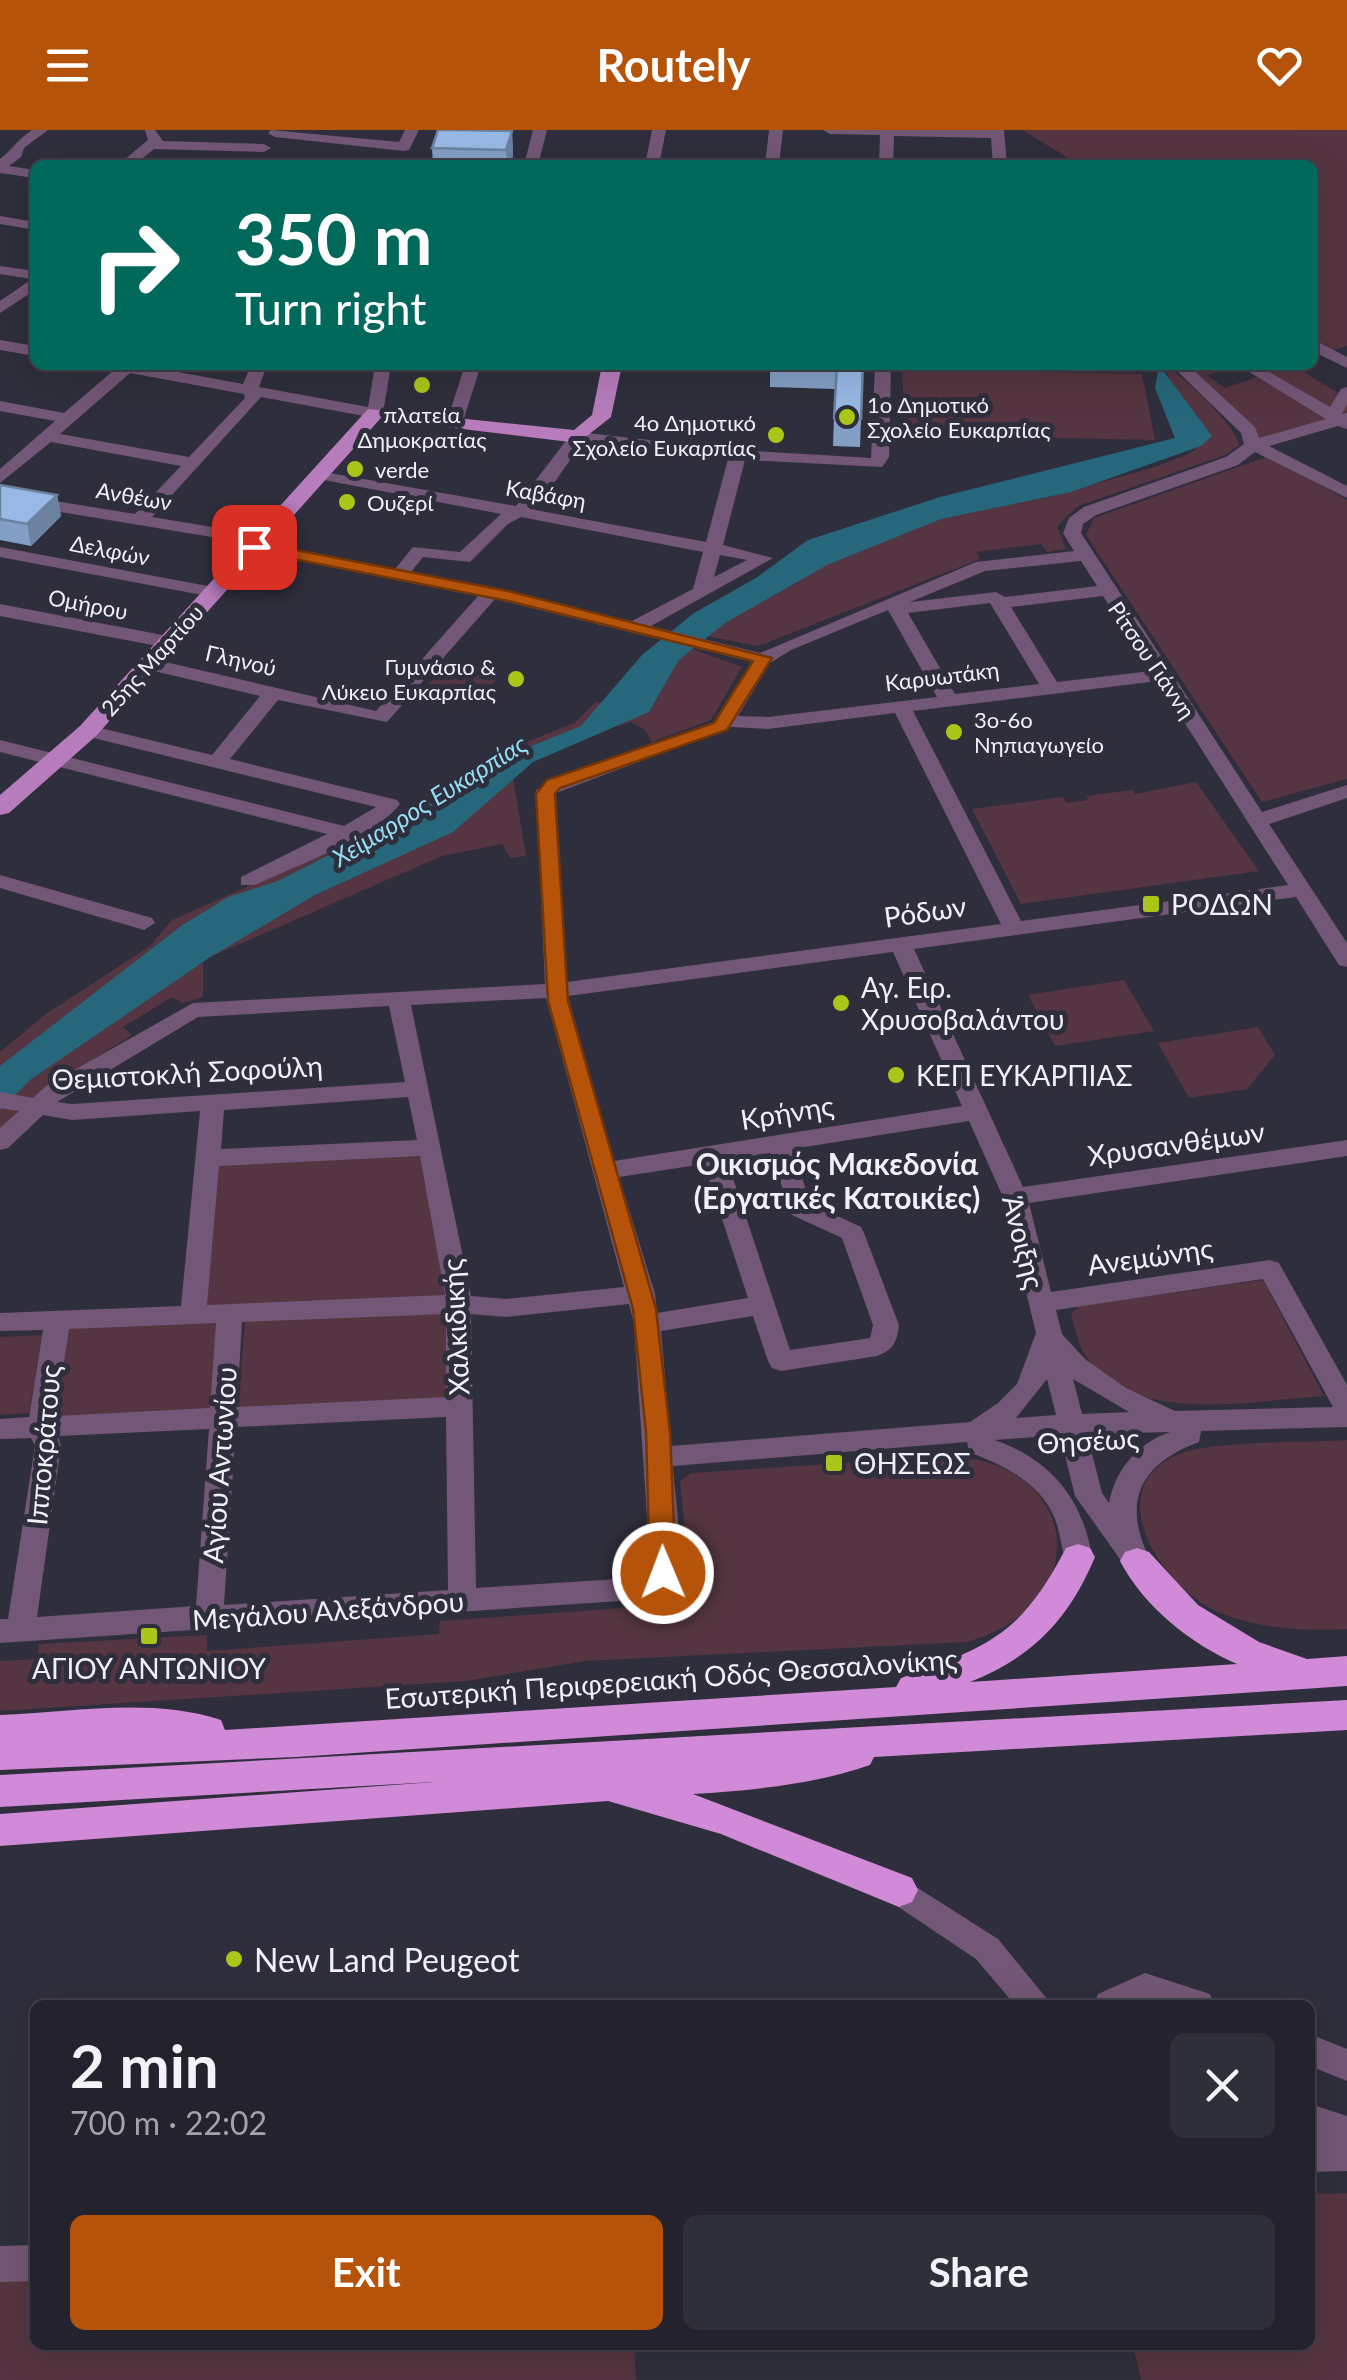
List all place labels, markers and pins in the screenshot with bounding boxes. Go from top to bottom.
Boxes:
marker: πλατεία Δημοκρατίας [411,374,433,396]
place label: 1ο Δημοτικό Σχολείο Ευκαρπίας [867,391,1050,443]
place label: πλατεία Δημοκρατίας [358,401,486,453]
marker: 1ο Δημοτικό Σχολείο Ευκαρπίας [836,406,858,428]
place label: 4ο Δημοτικό Σχολείο Ευκαρπίας [573,409,756,461]
marker: 4ο Δημοτικό Σχολείο Ευκαρπίας [765,424,787,446]
place label: verde [375,456,429,483]
marker: verde [344,458,366,480]
place label: Ουζερί [367,489,433,516]
marker: Ουζερί [336,491,358,513]
pin [212,505,297,590]
place label: Γυμνάσιο & Λύκειο Ευκαρπίας [322,653,496,705]
marker: Γυμνάσιο & Λύκειο Ευκαρπίας [505,668,527,690]
place label: 3ο-6ο Νηπιαγωγείο [974,706,1104,758]
marker: 3ο-6ο Νηπιαγωγείο [943,721,965,743]
place label: ΡΟΔΩΝ [1171,887,1273,921]
marker: ΡΟΔΩΝ [1140,893,1162,915]
place label: Αγ. Ειρ. Χρυσοβαλάντου [861,970,1064,1036]
marker: Αγ. Ειρ. Χρυσοβαλάντου [830,992,852,1014]
place label: ΚΕΠ ΕΥΚΑΡΠΙΑΣ [916,1058,1132,1092]
marker: ΚΕΠ ΕΥΚΑΡΠΙΑΣ [885,1064,907,1086]
place label: ΘΗΣΕΩΣ [854,1446,971,1480]
marker: ΘΗΣΕΩΣ [823,1452,845,1474]
marker: ΑΓΙΟΥ ΑΝΤΩΝΙΟΥ [138,1625,160,1647]
place label: ΑΓΙΟΥ ΑΝΤΩΝΙΟΥ [32,1651,266,1685]
place label: New Land Peugeot [254,1940,520,1979]
marker: New Land Peugeot [223,1948,245,1970]

